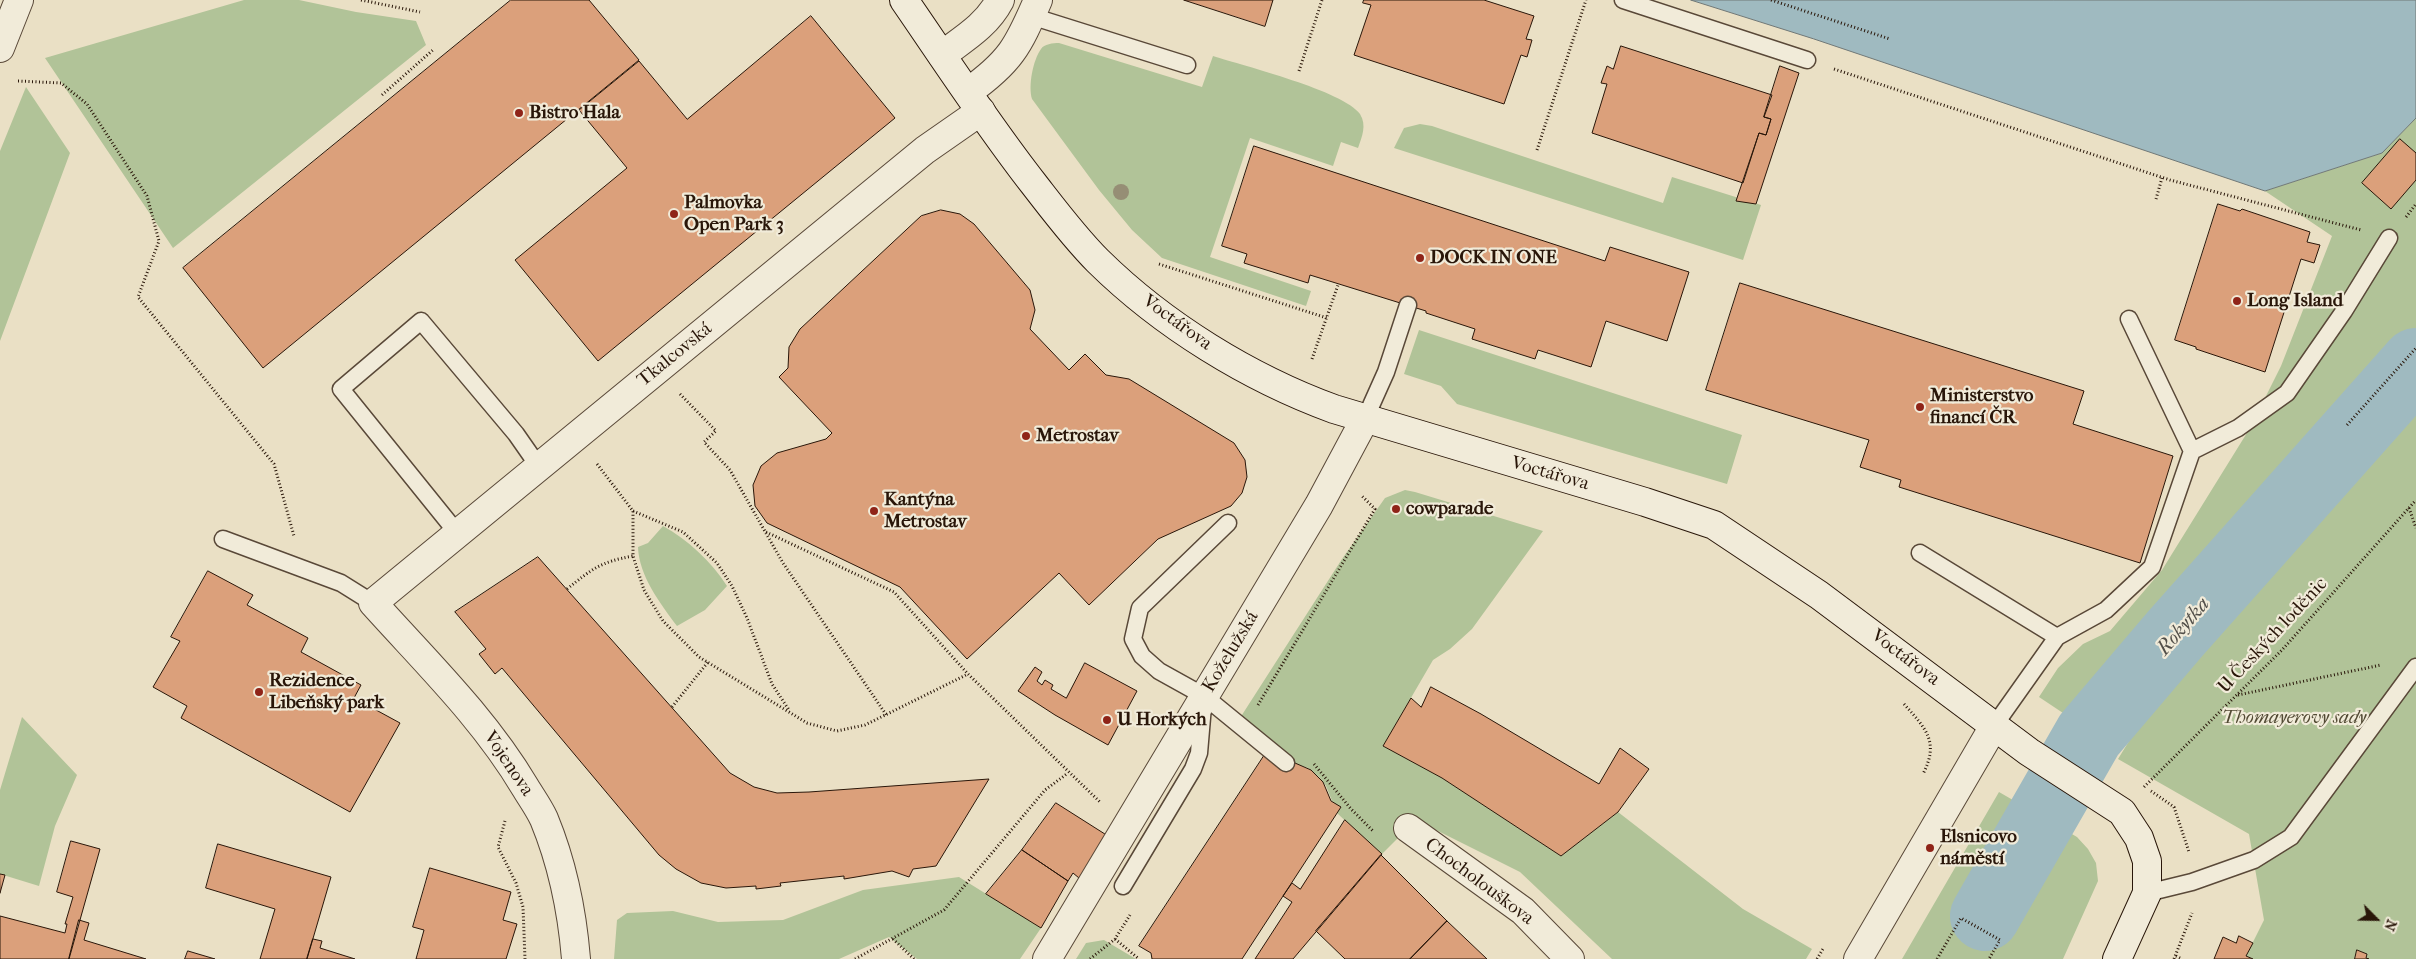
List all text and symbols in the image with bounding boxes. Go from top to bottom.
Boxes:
place label: Bistro Hala [529,102,620,124]
marker: Bistro Hala [513,107,525,119]
place label: Palmovka Open Park 3 [684,192,784,236]
marker: Palmovka Open Park 3 [668,208,680,220]
place label: DOCK IN ONE [1430,247,1557,269]
marker: DOCK IN ONE [1414,252,1426,264]
street label: Voctářova [1138,290,1216,356]
place label: Long Island [2247,290,2343,312]
marker: Long Island [2231,295,2243,307]
street label: Tkalcovská [633,318,717,392]
place label: Ministerstvo financí ČR [1930,385,2033,429]
marker: Ministerstvo financí ČR [1914,401,1926,413]
place label: Metrostav [1036,425,1119,447]
marker: Metrostav [1020,430,1032,442]
street label: Voctářova [1508,452,1592,496]
place label: Kantýna Metrostav [884,489,967,533]
place label: cowparade [1406,498,1493,520]
marker: cowparade [1390,503,1402,515]
marker: Kantýna Metrostav [868,505,880,517]
street label: U Českých loděnic [2213,573,2333,699]
water label: Rokytka [2152,593,2216,661]
street label: Koželužská [1198,607,1264,697]
street label: Voctářova [1866,625,1944,691]
place label: Rezidence Libeňský park [269,670,384,714]
marker: Rezidence Libeňský park [253,686,265,698]
park label: Thomayerovy sady [2222,707,2366,729]
place label: U Horkých [1117,709,1207,731]
marker: U Horkých [1101,714,1113,726]
street label: Vojenova [478,727,538,801]
place label: Elsnicovo náměstí [1940,826,2017,870]
street label: Chocholouškova [1420,834,1538,930]
marker: Elsnicovo náměstí [1924,842,1936,854]
north arrow [2351,894,2401,944]
text: N [2380,917,2400,933]

